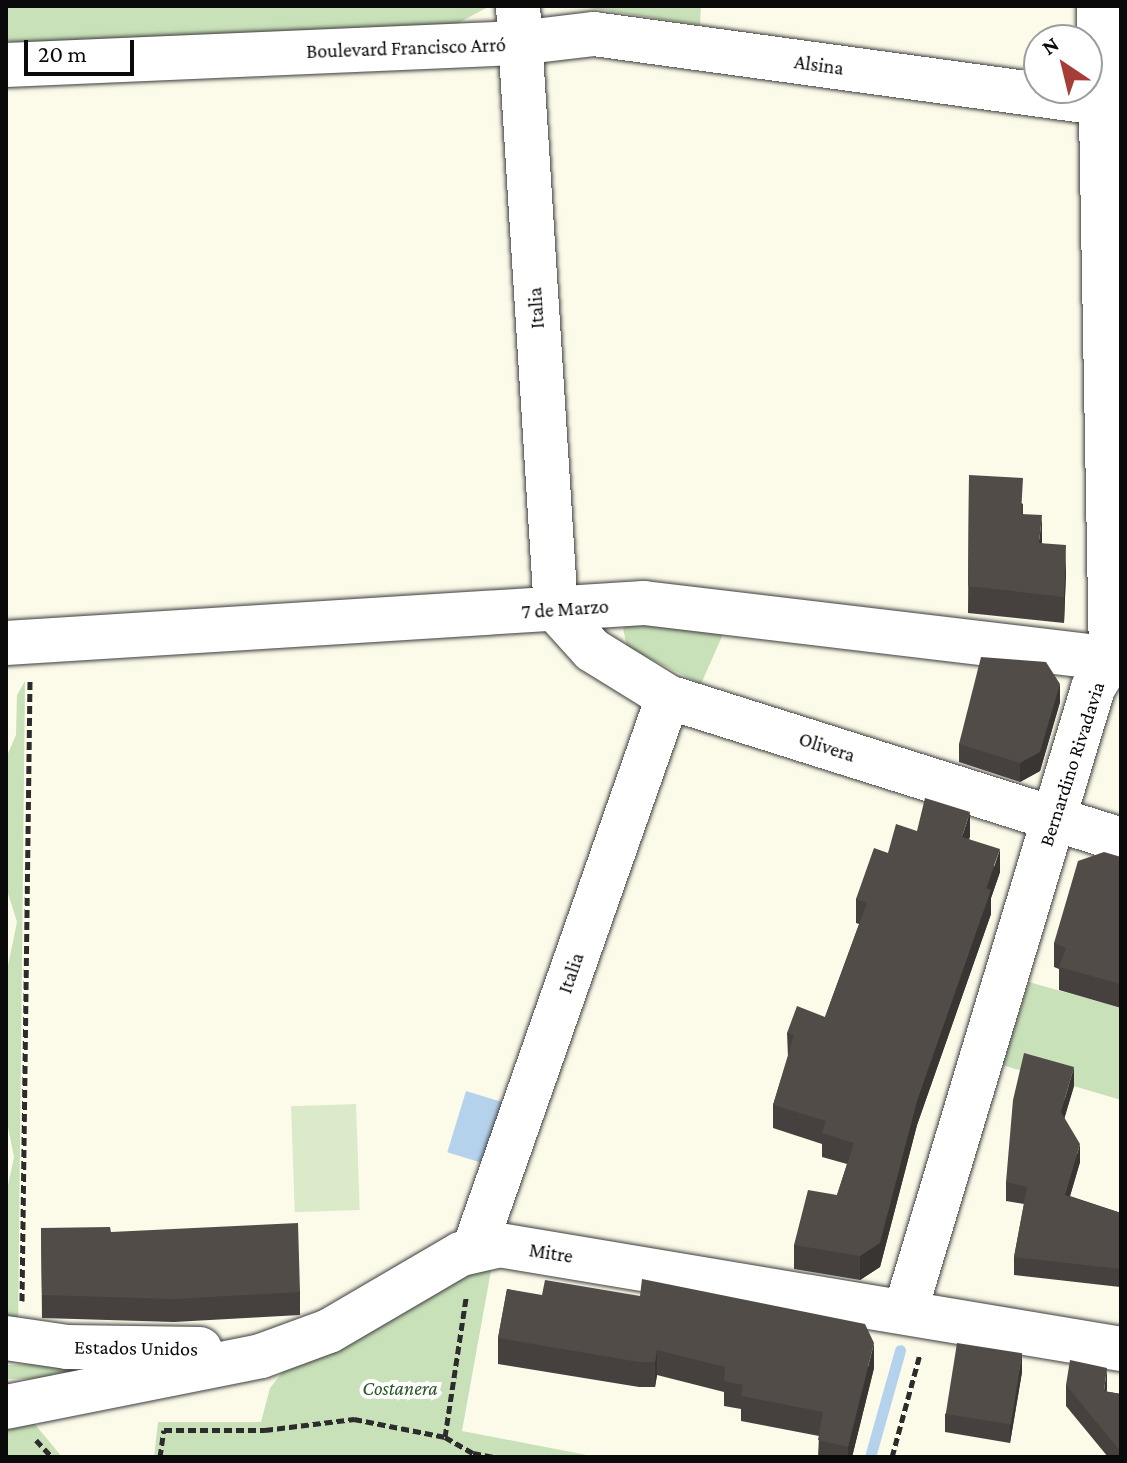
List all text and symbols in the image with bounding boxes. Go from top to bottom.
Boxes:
scale bar [28,24,138,74]
north arrow [1023,24,1103,104]
text: N [1037,31,1063,60]
street label: Boulevard Francisco Arró [306,33,506,63]
text: 20 m [38,40,87,67]
street label: Alsina [793,50,845,80]
street label: Italia [523,286,549,330]
street label: 7 de Marzo [521,594,609,624]
street label: Bernardino Rivadavia [1034,679,1110,849]
street label: Olivera [796,727,858,767]
street label: Italia [553,949,589,997]
street label: Mitre [527,1238,575,1268]
street label: Estados Unidos [74,1335,198,1361]
park label: Costanera [362,1376,438,1400]

